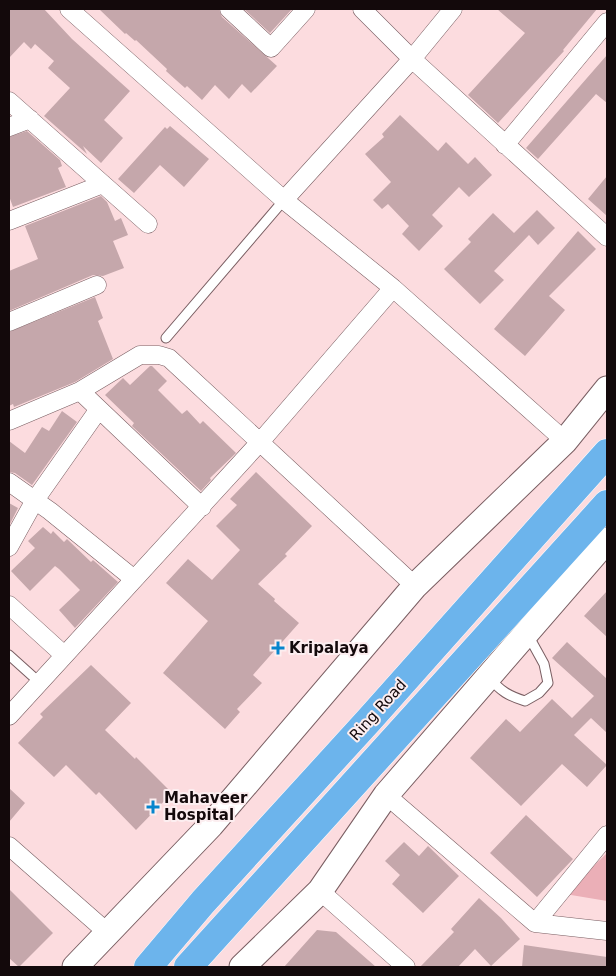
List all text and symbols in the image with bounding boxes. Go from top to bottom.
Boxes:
place label: Kripalaya [289,639,369,657]
marker: Kripalaya [271,641,285,655]
street label: Ring Road [346,676,410,744]
place label: Mahaveer Hospital [164,789,248,824]
marker: Mahaveer Hospital [146,800,160,814]

